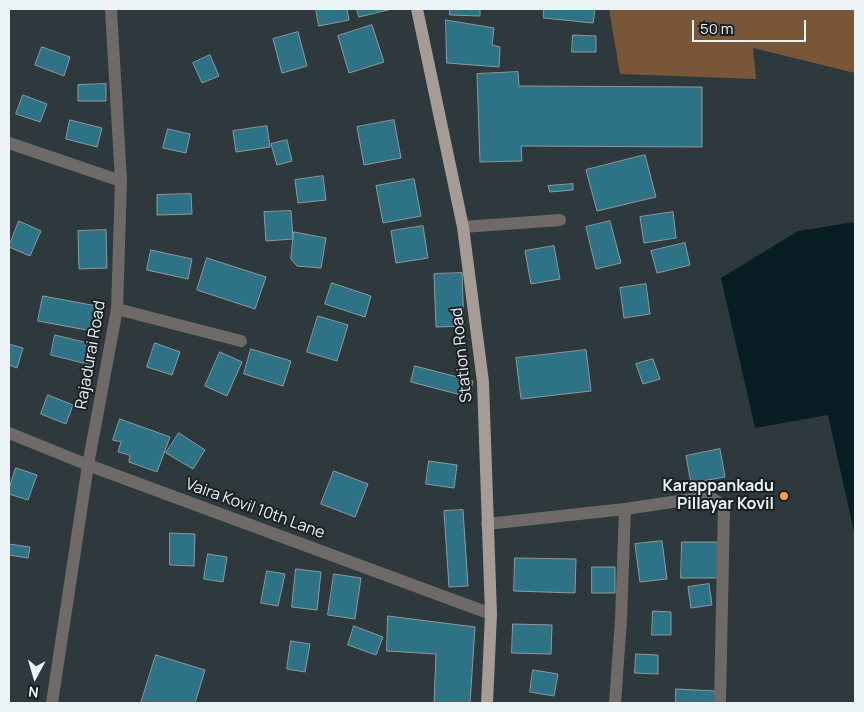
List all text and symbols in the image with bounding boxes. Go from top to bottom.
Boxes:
scale bar [694,10,808,42]
text: 50 m [700,18,734,39]
street label: Rajadurai Road [72,299,110,411]
street label: Station Road [447,307,477,403]
street label: Vaira Kovil 10th Lane [183,475,327,543]
place label: Karappankadu Pillayar Kovil [662,477,774,515]
marker: Karappankadu Pillayar Kovil [778,490,790,502]
north arrow [10,652,60,702]
text: N [27,682,39,702]

